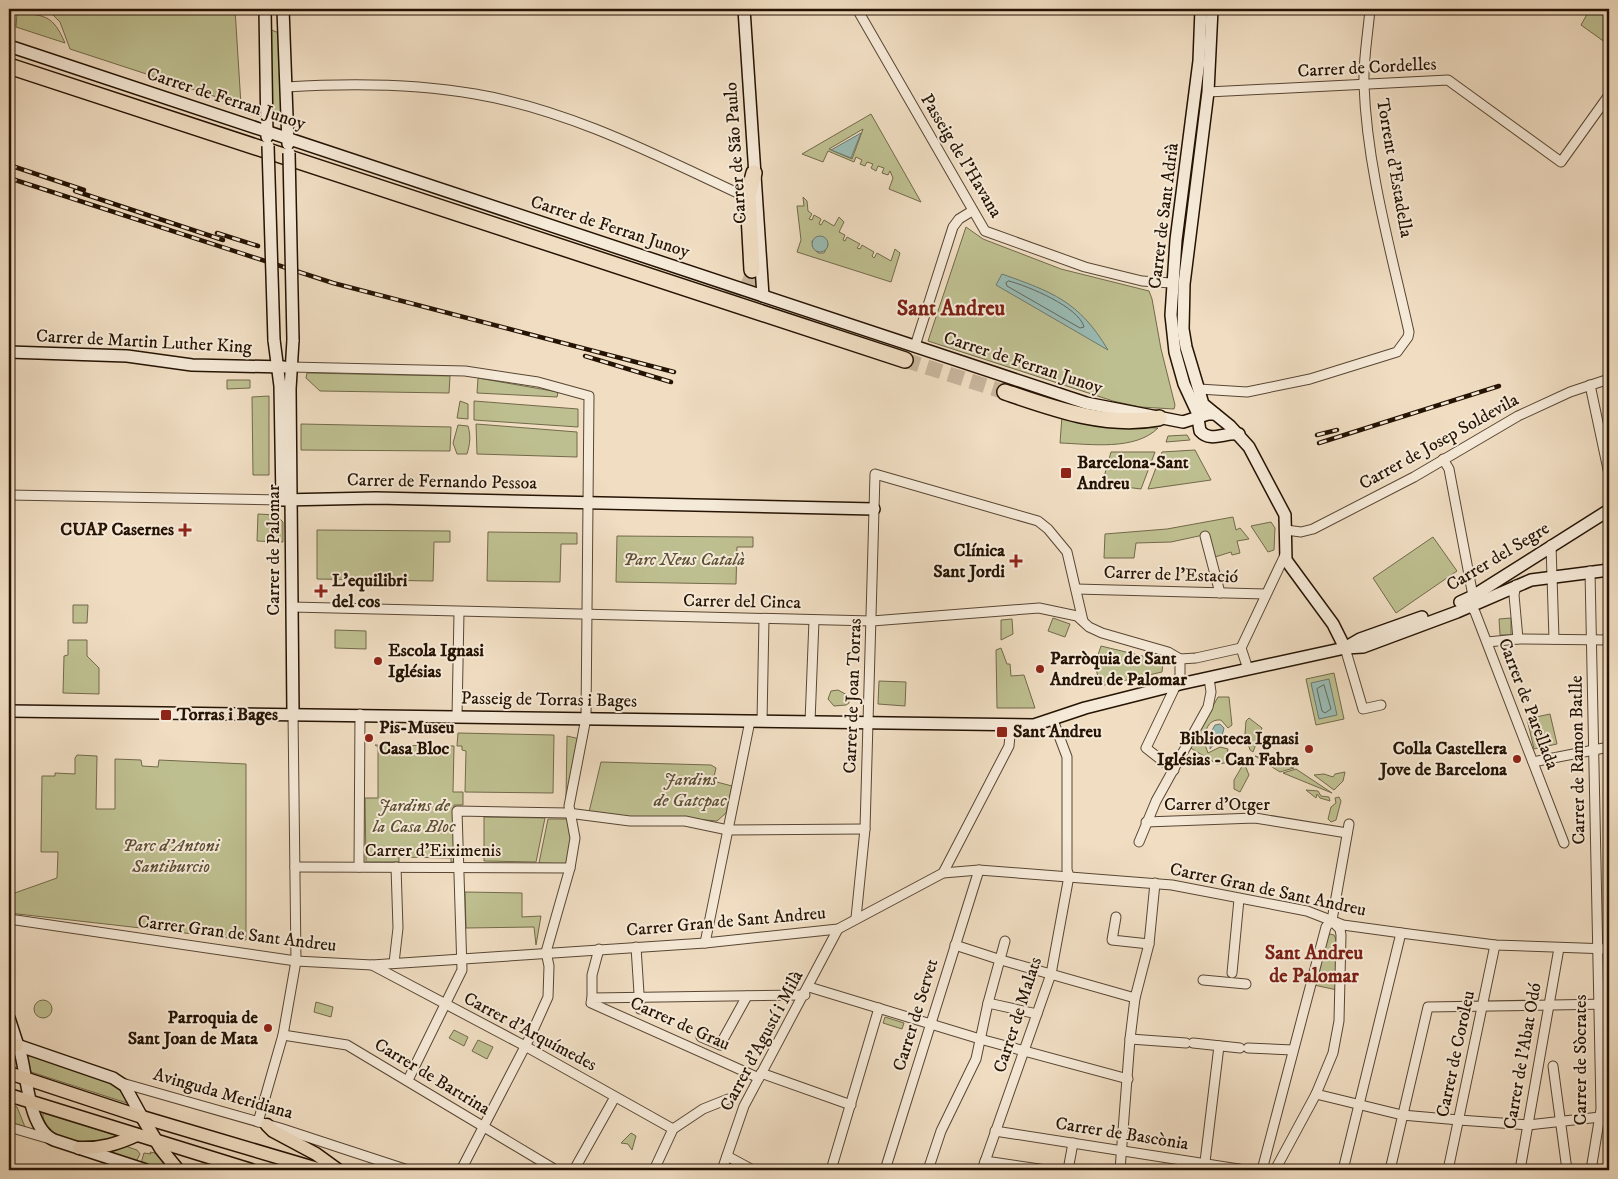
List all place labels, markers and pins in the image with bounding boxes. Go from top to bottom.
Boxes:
place label: Barcelona-Sant Andreu [1076,452,1189,495]
marker: Barcelona-Sant Andreu [1059,466,1073,480]
place label: CUAP Casernes [60,519,174,541]
marker: CUAP Casernes [178,523,192,537]
place label: Clínica Sant Jordi [933,540,1005,583]
marker: Clínica Sant Jordi [1009,554,1023,568]
place label: L'equilibri del cos [332,570,408,613]
marker: L'equilibri del cos [314,584,328,598]
place label: Escola Ignasi Iglésias [388,640,484,683]
place label: Parròquia de Sant Andreu de Palomar [1049,648,1187,691]
marker: Escola Ignasi Iglésias [372,655,384,667]
marker: Parròquia de Sant Andreu de Palomar [1034,663,1046,675]
place label: Torras i Bages [176,704,278,726]
marker: Torras i Bages [159,708,173,722]
place label: Pis-Museu Casa Bloc [379,717,455,760]
place label: Sant Andreu [1013,721,1102,743]
marker: Sant Andreu [995,725,1009,739]
place label: Biblioteca Ignasi Iglésias - Can Fabra [1157,728,1299,771]
marker: Pis-Museu Casa Bloc [363,732,375,744]
place label: Colla Castellera Jove de Barcelona [1378,738,1507,781]
marker: Biblioteca Ignasi Iglésias - Can Fabra [1303,743,1315,755]
marker: Colla Castellera Jove de Barcelona [1511,753,1523,765]
place label: Parroquia de Sant Joan de Mata [128,1007,259,1050]
marker: Parroquia de Sant Joan de Mata [262,1022,274,1034]

